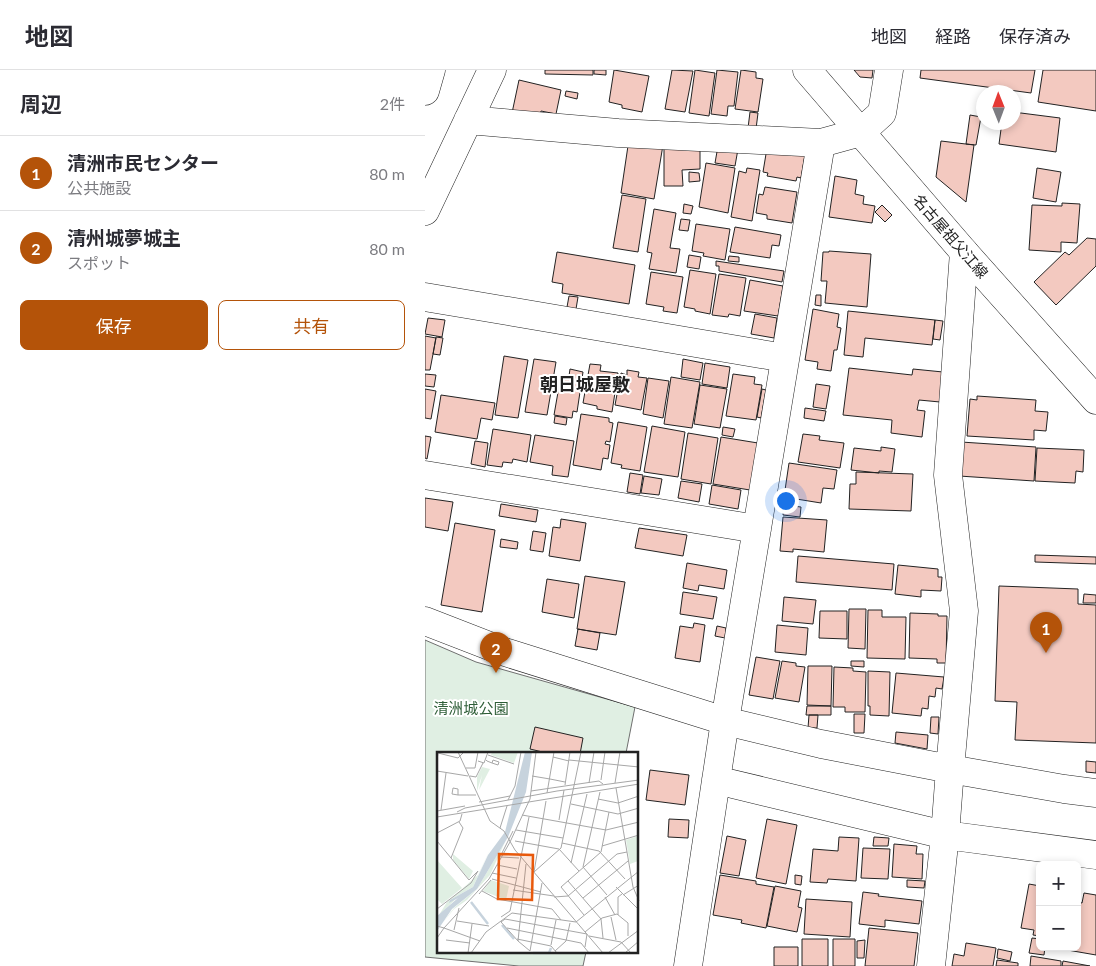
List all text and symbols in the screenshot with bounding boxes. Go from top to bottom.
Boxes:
text: 地図 [25,21,73,50]
text: 地図 [871,25,907,47]
text: 経路 [935,25,971,47]
text: 保存済み [999,25,1071,47]
north arrow [976,85,1021,130]
text: 周辺 [20,91,62,116]
text: 2件 [380,94,405,113]
text: 清洲市民センター [67,151,219,174]
text: 1 [31,164,41,183]
text: 80 m [369,164,405,183]
text: 公共施設 [67,178,131,197]
street label: 名古屋祖父江線 [910,190,992,282]
text: 清州城夢城主 [67,226,181,249]
text: 2 [31,239,41,258]
text: 80 m [369,239,405,258]
text: スポット [67,253,131,272]
button: 保存 [20,300,208,350]
button: 共有 [218,300,405,350]
district label: 朝日城屋敷 [540,373,630,395]
your location [773,488,799,514]
pin: 1 [1030,612,1062,653]
pin: 2 [480,632,512,673]
park label: 清洲城公園 [433,699,509,717]
inset map [437,752,639,954]
map controls [1036,861,1081,951]
button: + [1036,861,1081,906]
button: − [1036,906,1081,951]

